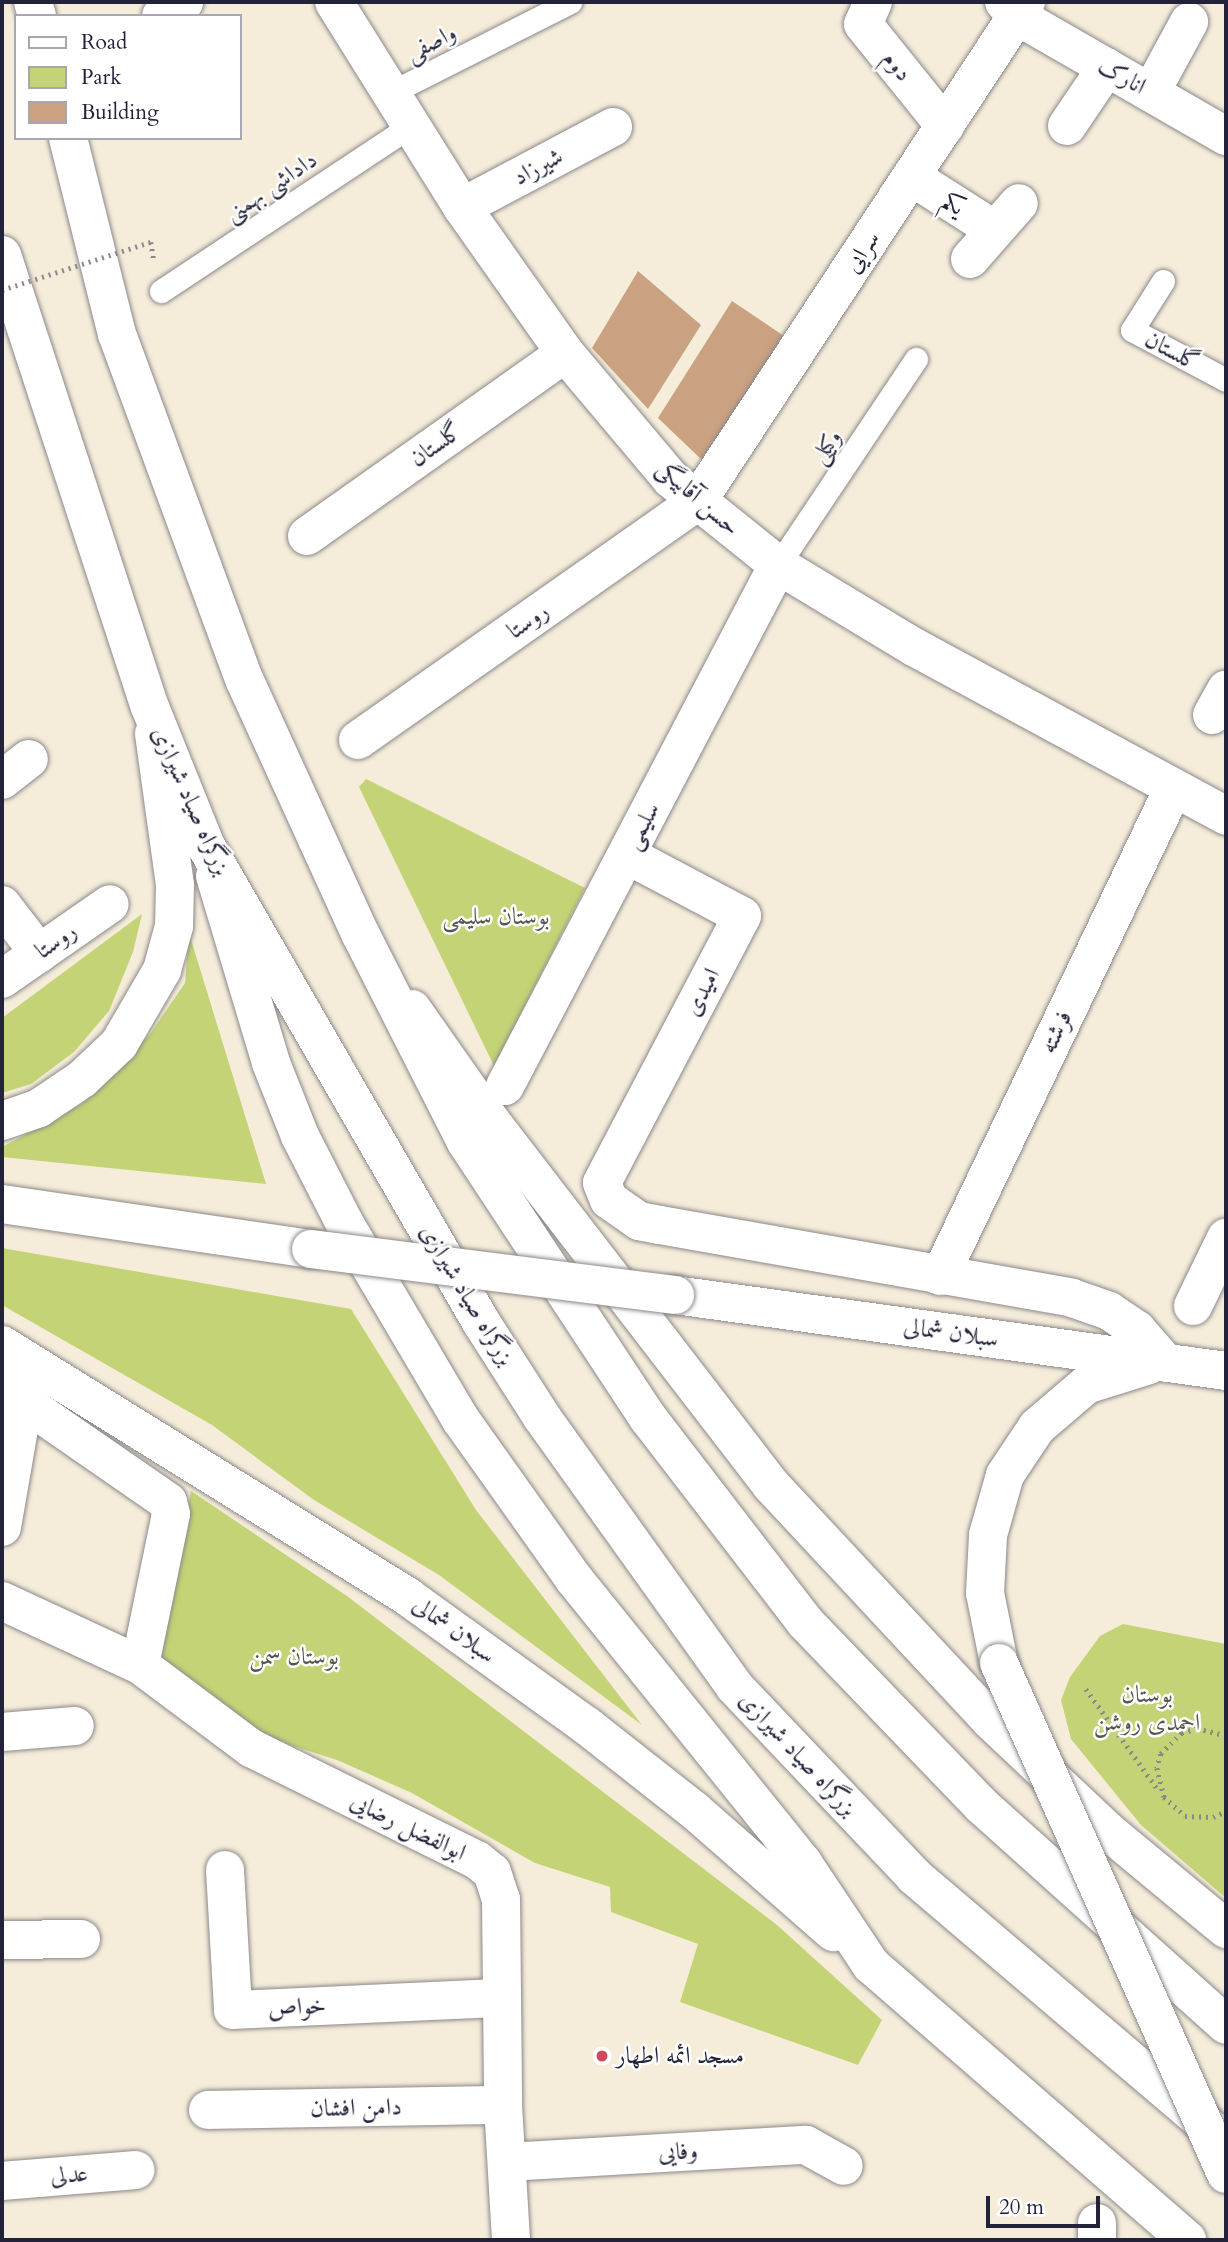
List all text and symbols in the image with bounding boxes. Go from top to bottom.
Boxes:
legend [14,14,242,140]
street label: واصفی [401,18,461,68]
text: Road [81,28,127,57]
street label: دوم [876,45,918,87]
street label: انارک [1093,51,1151,101]
text: Park [81,63,121,92]
text: Building [81,98,159,127]
street label: شیرزاد [508,142,568,192]
street label: داداشی بهمنی [219,146,323,228]
street label: یکم [936,186,970,222]
street label: سرایی [838,226,886,278]
street label: گلستان [1140,325,1204,377]
street label: گلستان [404,417,468,473]
street label: وکیلی [804,424,848,470]
street label: حسن آقابیگی [650,454,746,542]
street label: روستا [502,597,554,645]
street label: بزرگراه صیاد شیرازی [145,722,237,880]
street label: سلیمی [618,797,666,855]
park label: بوستان سلیمی [442,903,550,931]
street label: روستا [30,917,82,965]
street label: امیدی [678,963,726,1021]
street label: فرشته [1033,1006,1079,1058]
street label: بزرگراه صیاد شیرازی [413,1219,521,1371]
street label: سبلان شمالی [902,1312,1000,1354]
street label: سبلان شمالی [407,1590,501,1670]
park label: بوستان سمن [249,1643,339,1671]
park label: بوستان احمدی روشن [1094,1681,1200,1737]
street label: بزرگراه صیاد شیرازی [733,1686,863,1822]
street label: ابوالفضل رضایی [345,1787,471,1867]
street label: خواص [267,1991,327,2023]
place label: مسجد ائمه اطهار [616,2042,744,2070]
marker: مسجد ائمه اطهار [594,2048,610,2064]
street label: دامن افشان [310,2093,402,2123]
street label: وفایی [657,2137,699,2167]
street label: عدلی [49,2159,89,2191]
scale bar [990,2182,1104,2226]
text: 20 m [999,2193,1044,2222]

